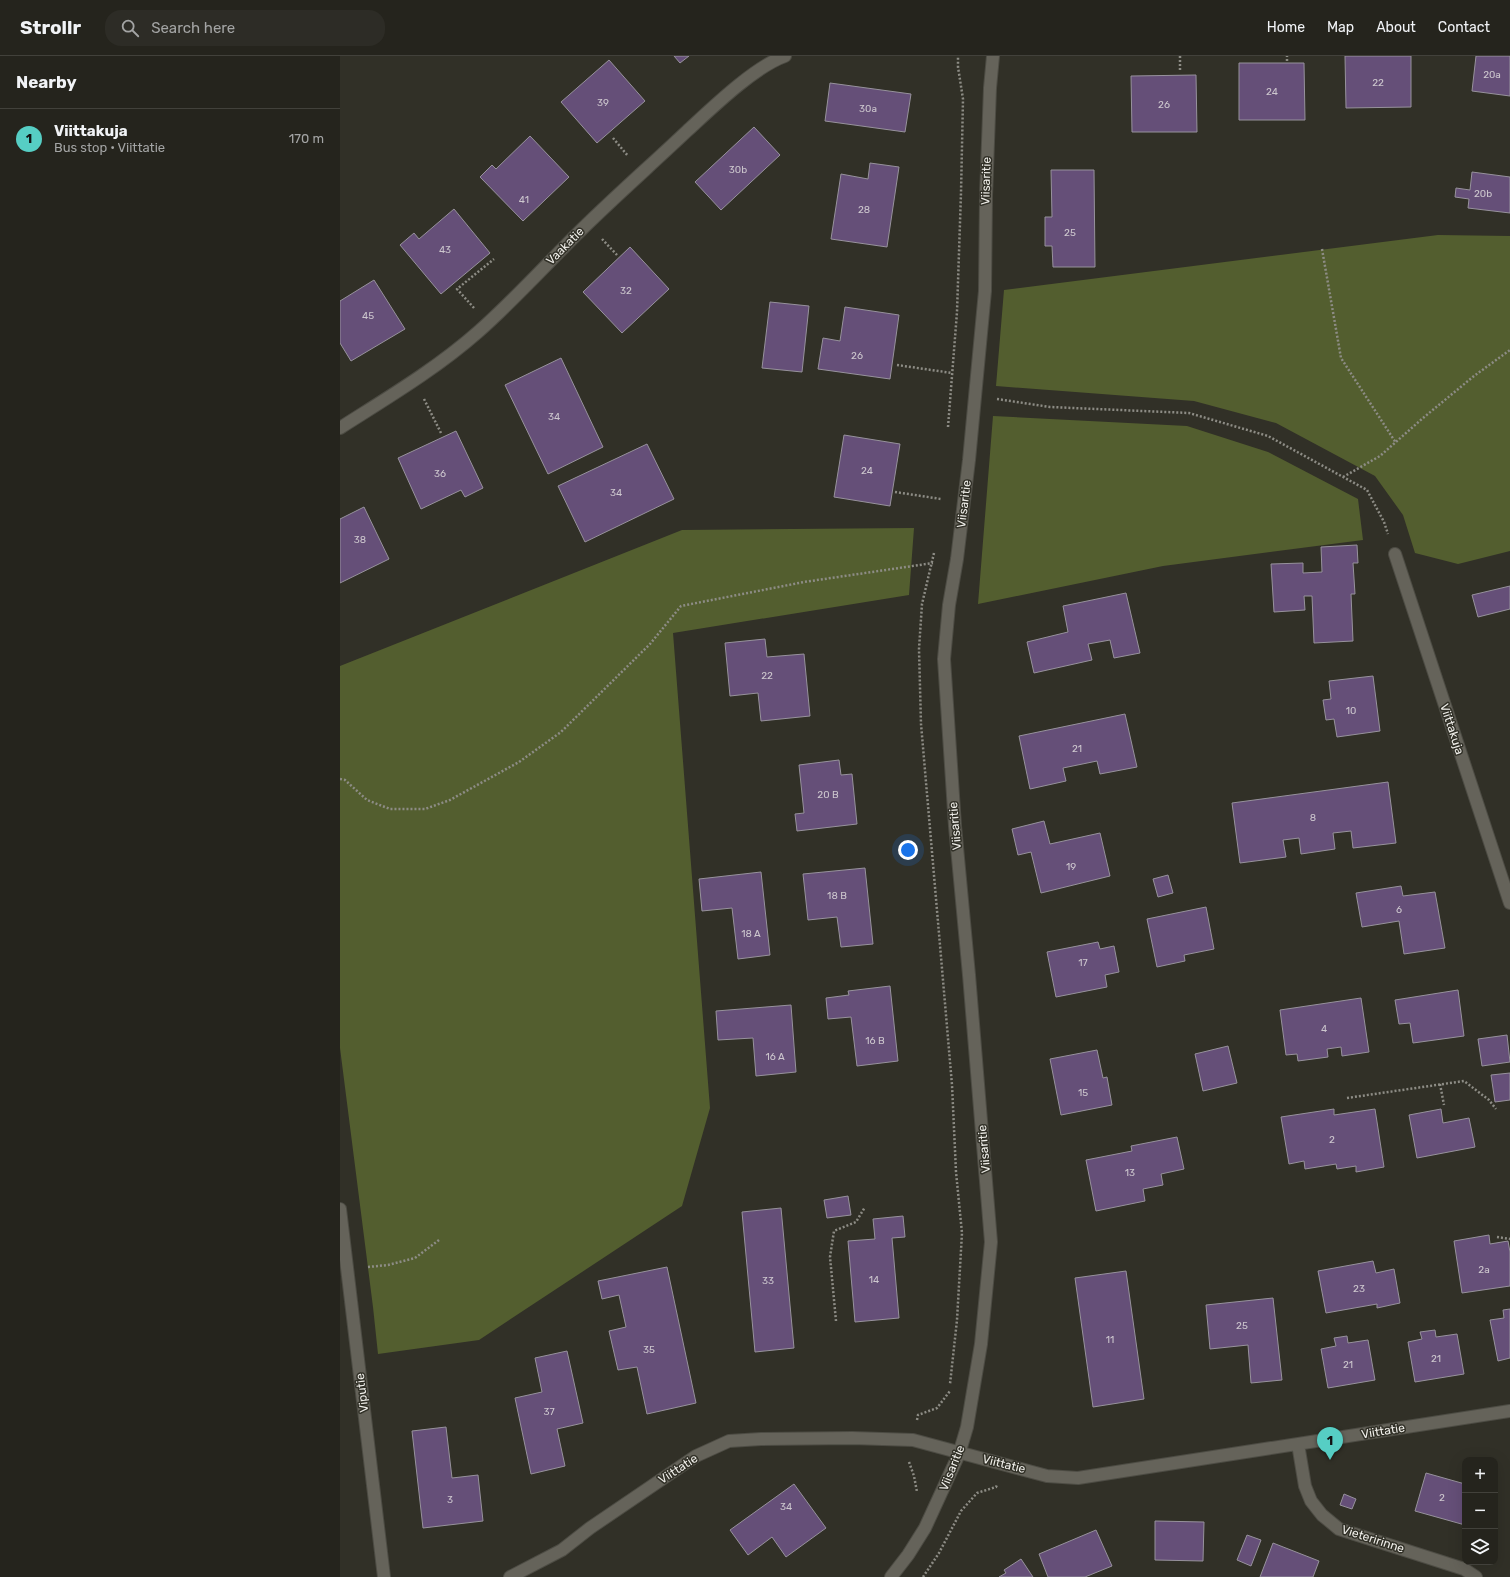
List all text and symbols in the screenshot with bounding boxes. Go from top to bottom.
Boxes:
search box [105,10,385,46]
text: Strollr [20,16,81,39]
icon: search [119,17,141,39]
text: Search here [151,19,235,37]
text: Home [1267,19,1305,36]
text: Map [1327,19,1354,36]
text: About [1376,19,1416,36]
text: Contact [1438,19,1490,36]
house number: 20a [1483,69,1501,81]
text: Nearby [16,72,77,92]
house number: 22 [1372,77,1384,89]
house number: 24 [1266,86,1278,98]
house number: 39 [597,97,609,109]
house number: 26 [1158,99,1170,111]
house number: 30a [859,103,877,115]
text: Viittakuja [54,122,128,140]
text: 1 [26,131,32,146]
text: 170 m [289,131,324,146]
text: Bus stop · Viittatie [54,140,165,155]
street label: Viisaritie [978,156,994,205]
house number: 30b [729,164,747,176]
house number: 20b [1474,188,1492,200]
house number: 41 [519,194,529,206]
house number: 28 [858,204,870,216]
street label: Vaakatie [543,224,587,268]
house number: 25 [1064,227,1076,239]
house number: 43 [439,244,451,256]
house number: 32 [620,285,632,297]
house number: 45 [362,310,374,322]
house number: 26 [851,350,863,362]
house number: 34 [548,411,560,423]
house number: 24 [861,465,873,477]
house number: 36 [434,468,446,480]
street label: Viisaritie [954,479,974,529]
house number: 34 [610,487,622,499]
house number: 38 [354,534,366,546]
house number: 22 [761,670,773,682]
street label: Viittakuja [1437,702,1467,756]
house number: 10 [1346,705,1356,717]
house number: 21 [1072,743,1082,755]
house number: 20 B [817,789,839,801]
street label: Viisaritie [946,801,964,851]
house number: 8 [1310,812,1316,824]
your location [898,840,918,860]
house number: 19 [1066,861,1076,873]
house number: 18 B [827,890,847,902]
house number: 6 [1396,904,1402,916]
house number: 18 A [741,928,761,940]
house number: 17 [1078,957,1088,969]
house number: 4 [1321,1023,1327,1035]
house number: 16 B [865,1035,885,1047]
house number: 16 A [765,1051,785,1063]
house number: 15 [1078,1087,1088,1099]
street label: Viisaritie [975,1124,993,1174]
house number: 2 [1329,1134,1335,1146]
house number: 13 [1125,1167,1135,1179]
house number: 2a [1478,1264,1490,1276]
house number: 14 [869,1274,879,1286]
house number: 33 [762,1275,774,1287]
house number: 23 [1353,1283,1365,1295]
house number: 25 [1236,1320,1248,1332]
house number: 11 [1106,1334,1114,1346]
house number: 35 [643,1344,655,1356]
house number: 21 [1431,1353,1441,1365]
house number: 21 [1343,1359,1353,1371]
street label: Viputie [353,1372,371,1413]
house number: 37 [543,1406,555,1418]
street label: Viittatie [1360,1421,1406,1441]
pin: 1 [1317,1427,1343,1460]
street label: Viisaritie [936,1443,968,1493]
street label: Viittatie [656,1451,700,1487]
street label: Viittatie [981,1452,1027,1476]
map controls [1462,1457,1498,1565]
button: + [1462,1457,1498,1493]
house number: 2 [1439,1492,1445,1504]
button: − [1462,1493,1498,1529]
house number: 3 [447,1494,453,1506]
house number: 34 [780,1501,792,1513]
street label: Vieteririnne [1340,1522,1406,1556]
button: layers [1462,1529,1498,1565]

